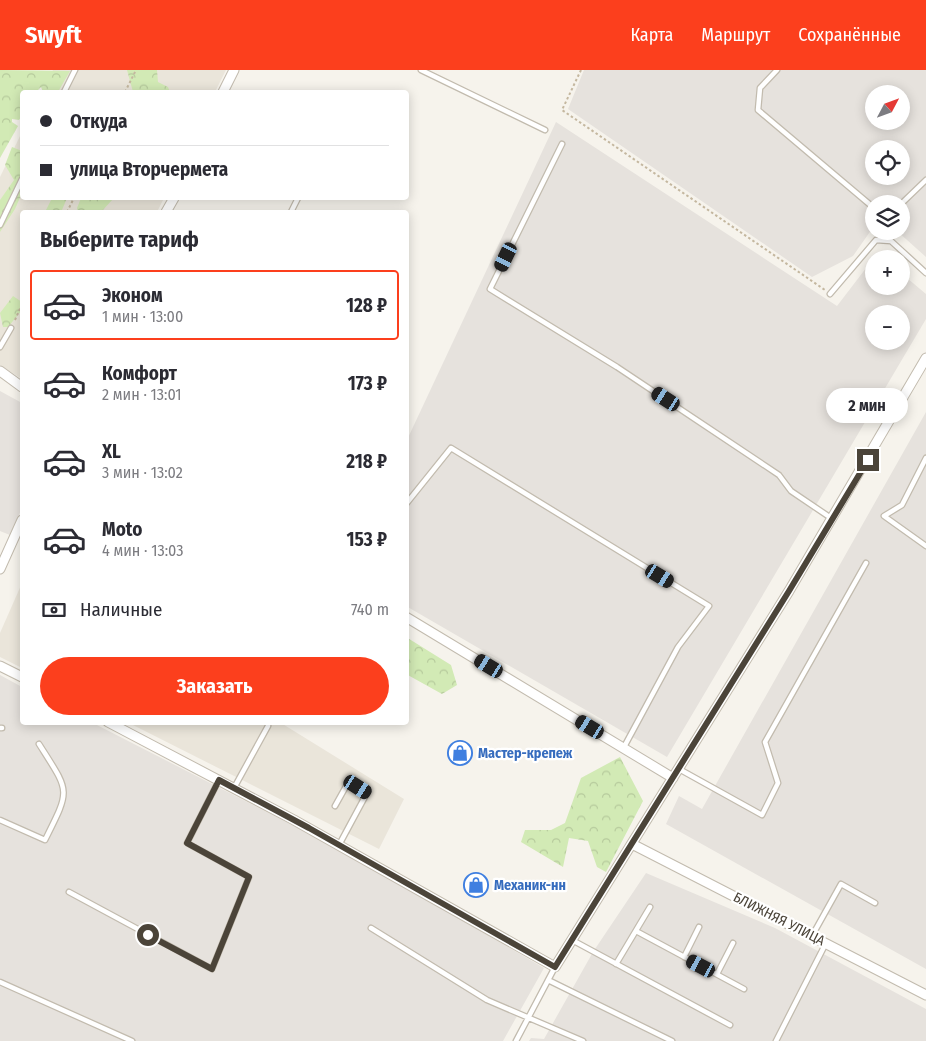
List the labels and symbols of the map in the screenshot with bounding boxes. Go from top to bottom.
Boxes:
north arrow [865,85,910,130]
car [492,240,519,274]
car [649,385,682,413]
callout: 2 мин [827,388,909,422]
route end [857,449,879,471]
car [643,562,676,590]
car [472,652,505,680]
car [573,713,606,741]
shop icon: Мастер-крепеж [447,740,473,766]
place label: Мастер-крепеж [478,745,573,762]
car [341,773,374,801]
shop icon: Механик-нн [463,872,489,898]
place label: Механик-нн [494,877,566,894]
street label: БЛИЖНЯЯ УЛИЦА [730,889,828,950]
route start [137,924,159,946]
car [684,952,717,980]

